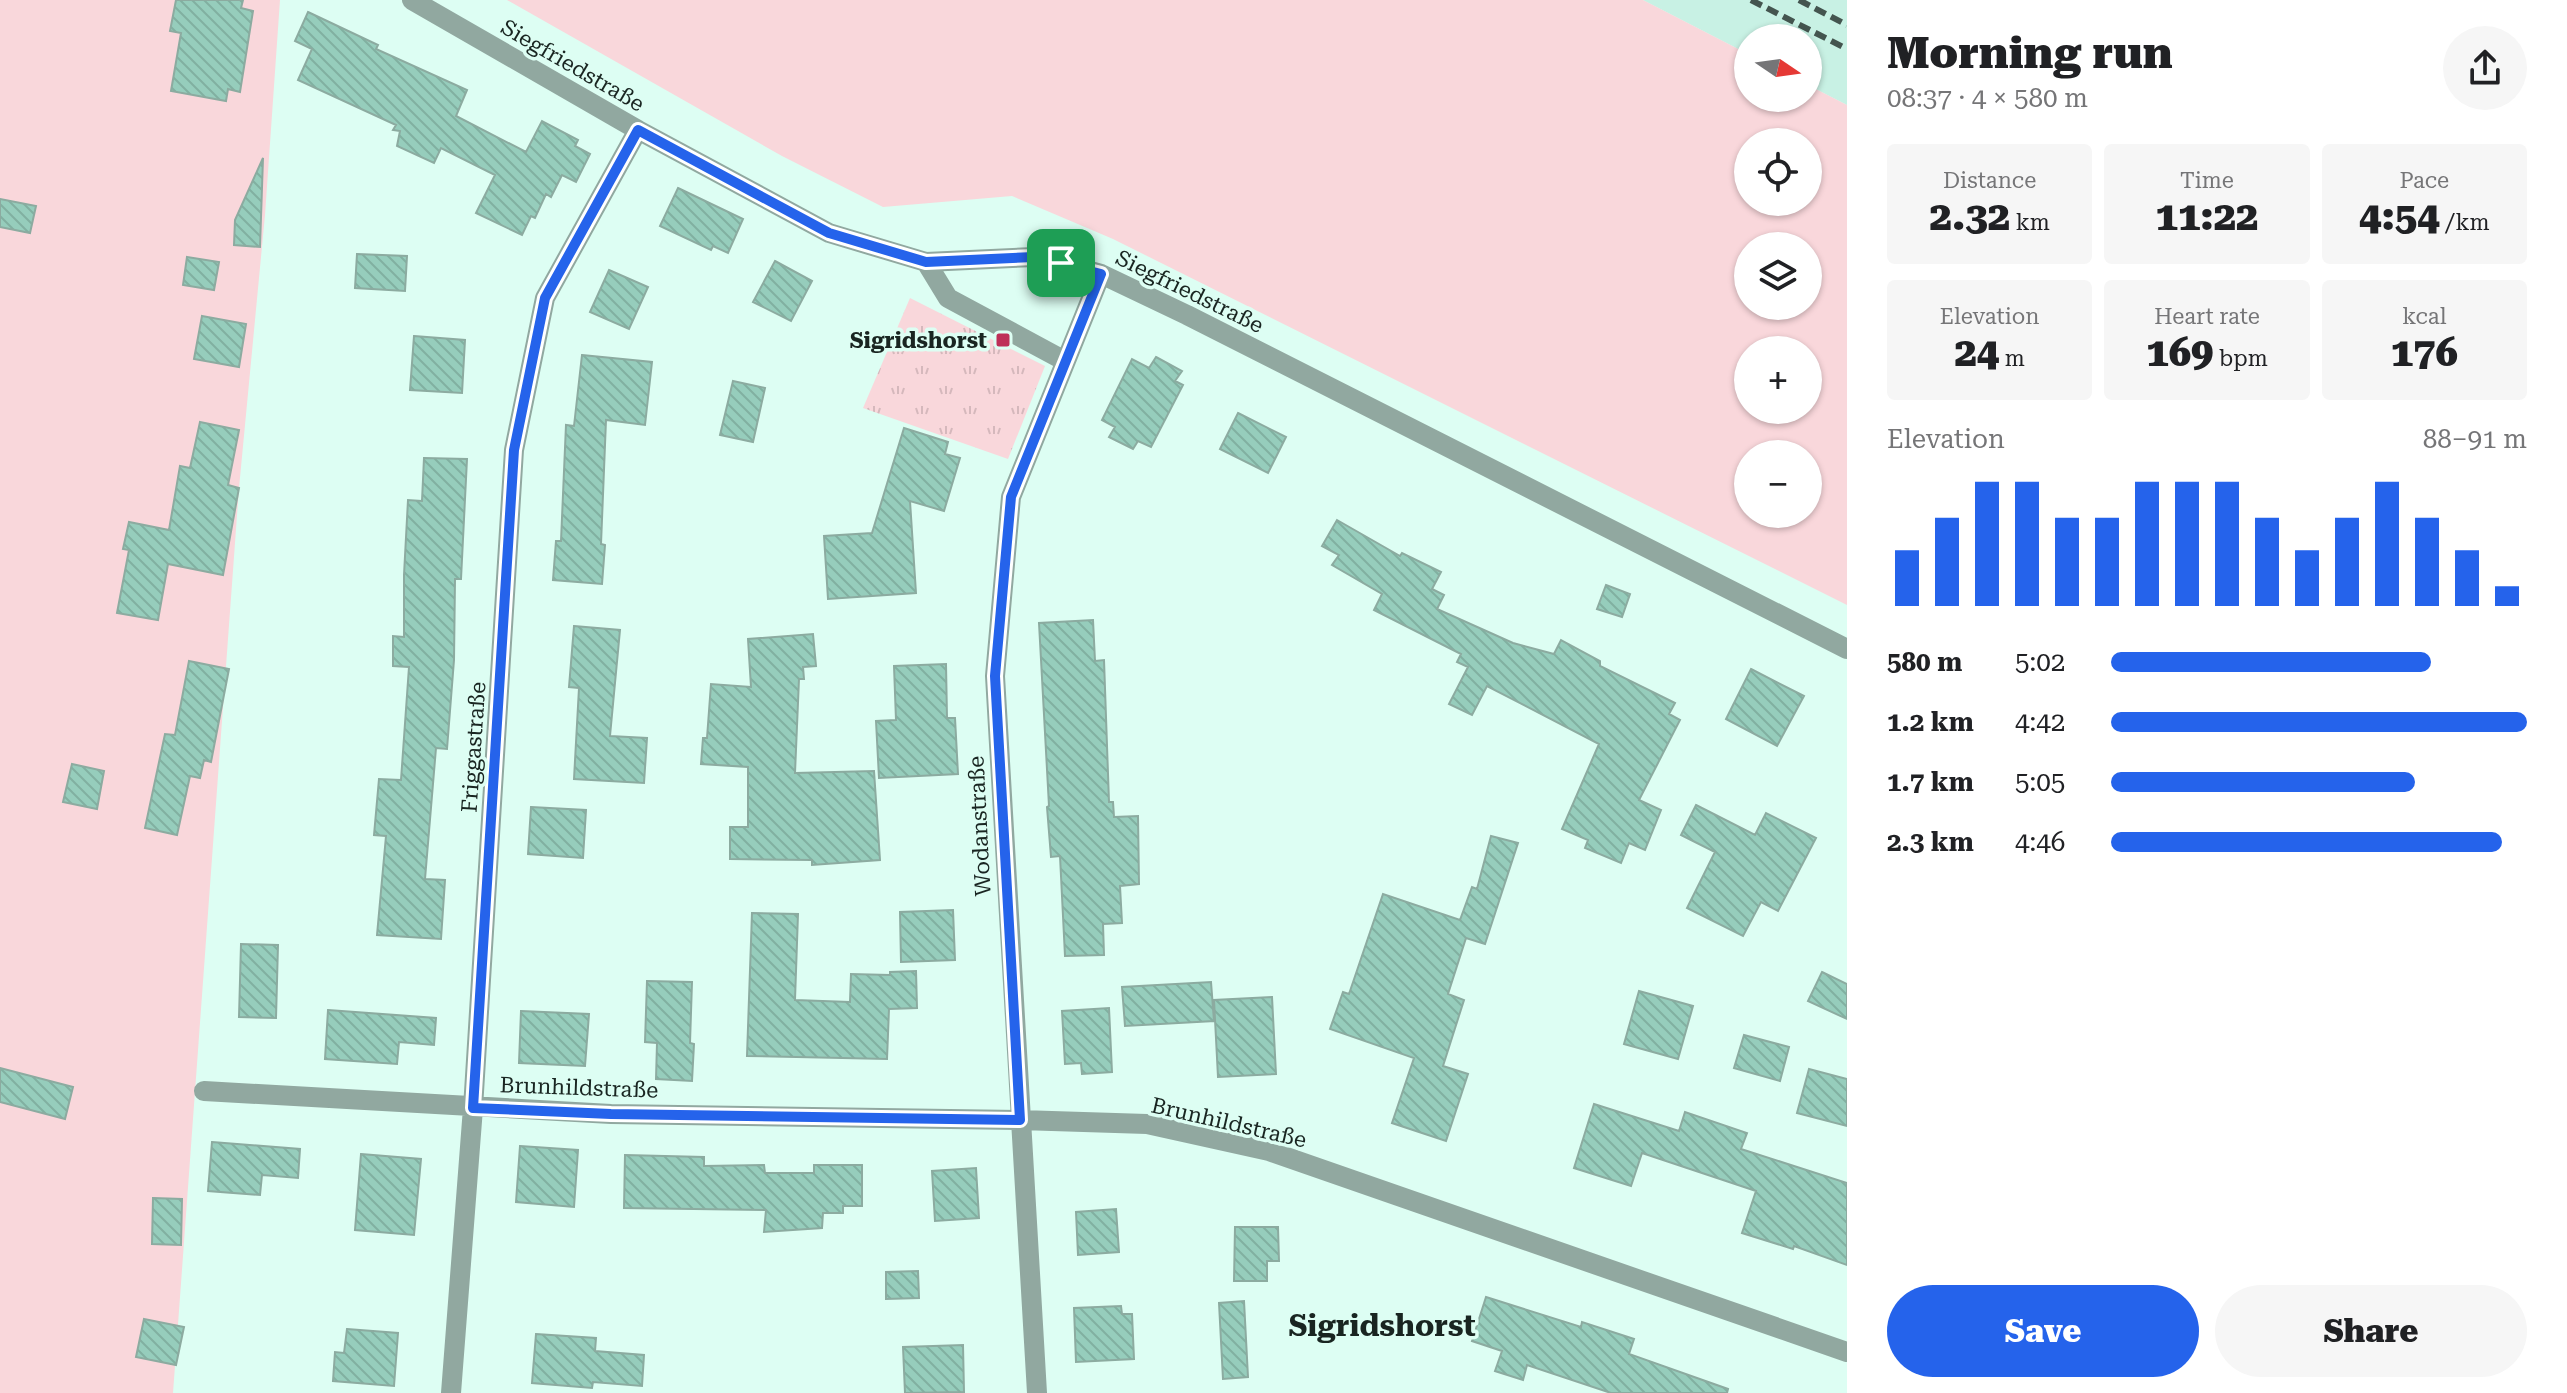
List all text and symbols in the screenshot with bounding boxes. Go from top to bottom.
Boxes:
street label: Siegfriedstraße [497,14,649,117]
north arrow [1734,24,1822,112]
map controls [1734,24,1822,528]
button: share [2443,26,2527,110]
text: Morning run [1887,27,2173,79]
text: 08:37 · 4 × 580 m [1887,83,2088,113]
button: locate [1734,128,1822,216]
text: Distance [1943,168,2036,193]
text: Time [2180,168,2234,193]
text: Pace [2400,168,2449,193]
text: 2.32 [1930,193,2010,240]
text: 11:22 [2156,193,2258,240]
text: 4:54 [2359,193,2440,240]
text: km [2010,210,2050,235]
text: /km [2440,210,2490,235]
pin [1027,229,1095,297]
button: layers [1734,232,1822,320]
icon: arrive [1039,241,1083,285]
street label: Siegfriedstraße [1112,245,1268,338]
text: Elevation [1940,304,2040,329]
text: Heart rate [2154,304,2260,329]
text: kcal [2402,304,2446,329]
place label: Sigridshorst [850,328,987,353]
text: 24 [1954,329,1999,376]
text: 169 [2146,329,2213,376]
text: 176 [2391,329,2458,376]
marker: Sigridshorst [994,331,1012,349]
button: + [1734,336,1822,424]
text: m [1999,346,2025,371]
text: bpm [2213,346,2268,371]
text: Elevation [1887,424,2005,454]
text: 88–91 m [2423,424,2527,454]
button: − [1734,440,1822,528]
text: 580 m [1887,647,1962,677]
text: 5:02 [2015,647,2065,677]
street label: Friggastraße [456,681,491,813]
text: 1.2 km [1887,707,1974,737]
text: 4:42 [2015,707,2065,737]
street label: Wodanstraße [963,755,996,897]
text: 1.7 km [1887,767,1974,797]
text: 5:05 [2015,767,2065,797]
text: 2.3 km [1887,827,1974,857]
text: 4:46 [2015,827,2065,857]
street label: Brunhildstraße [499,1072,659,1103]
street label: Brunhildstraße [1149,1092,1309,1153]
button: Save [1887,1285,2199,1377]
button: Share [2215,1285,2527,1377]
district label: Sigridshorst [1288,1308,1476,1343]

